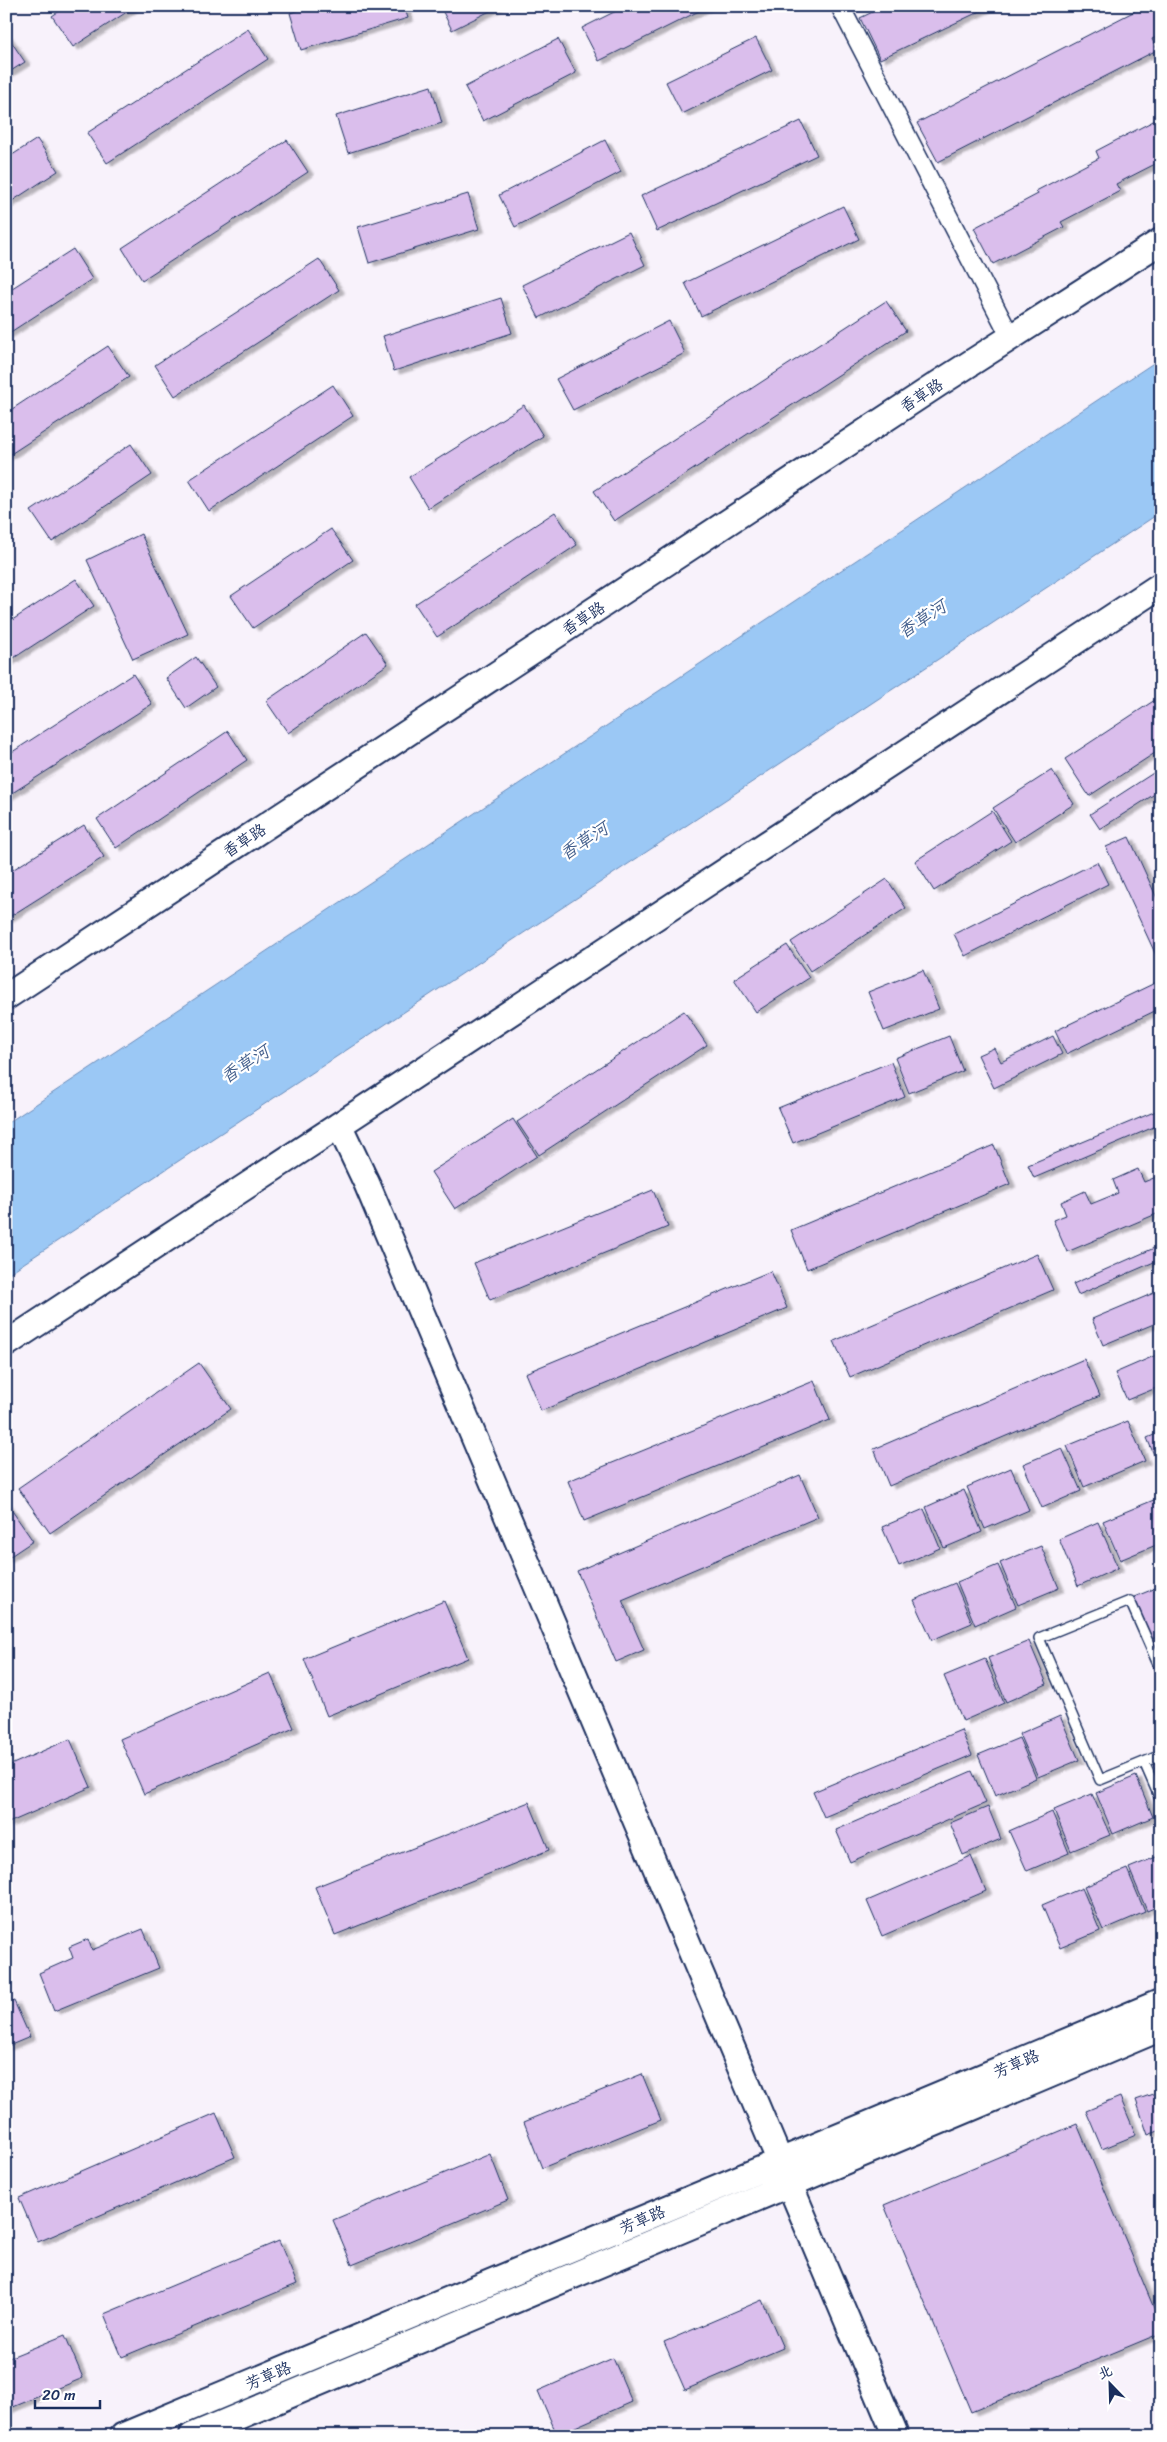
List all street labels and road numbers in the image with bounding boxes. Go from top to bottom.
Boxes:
street label: 香草路 [893,370,949,421]
street label: 香草路 [555,593,611,644]
street label: 香草路 [216,815,272,866]
street label: 芳草路 [988,2041,1044,2086]
street label: 芳草路 [614,2197,670,2242]
street label: 芳草路 [240,2353,296,2398]

